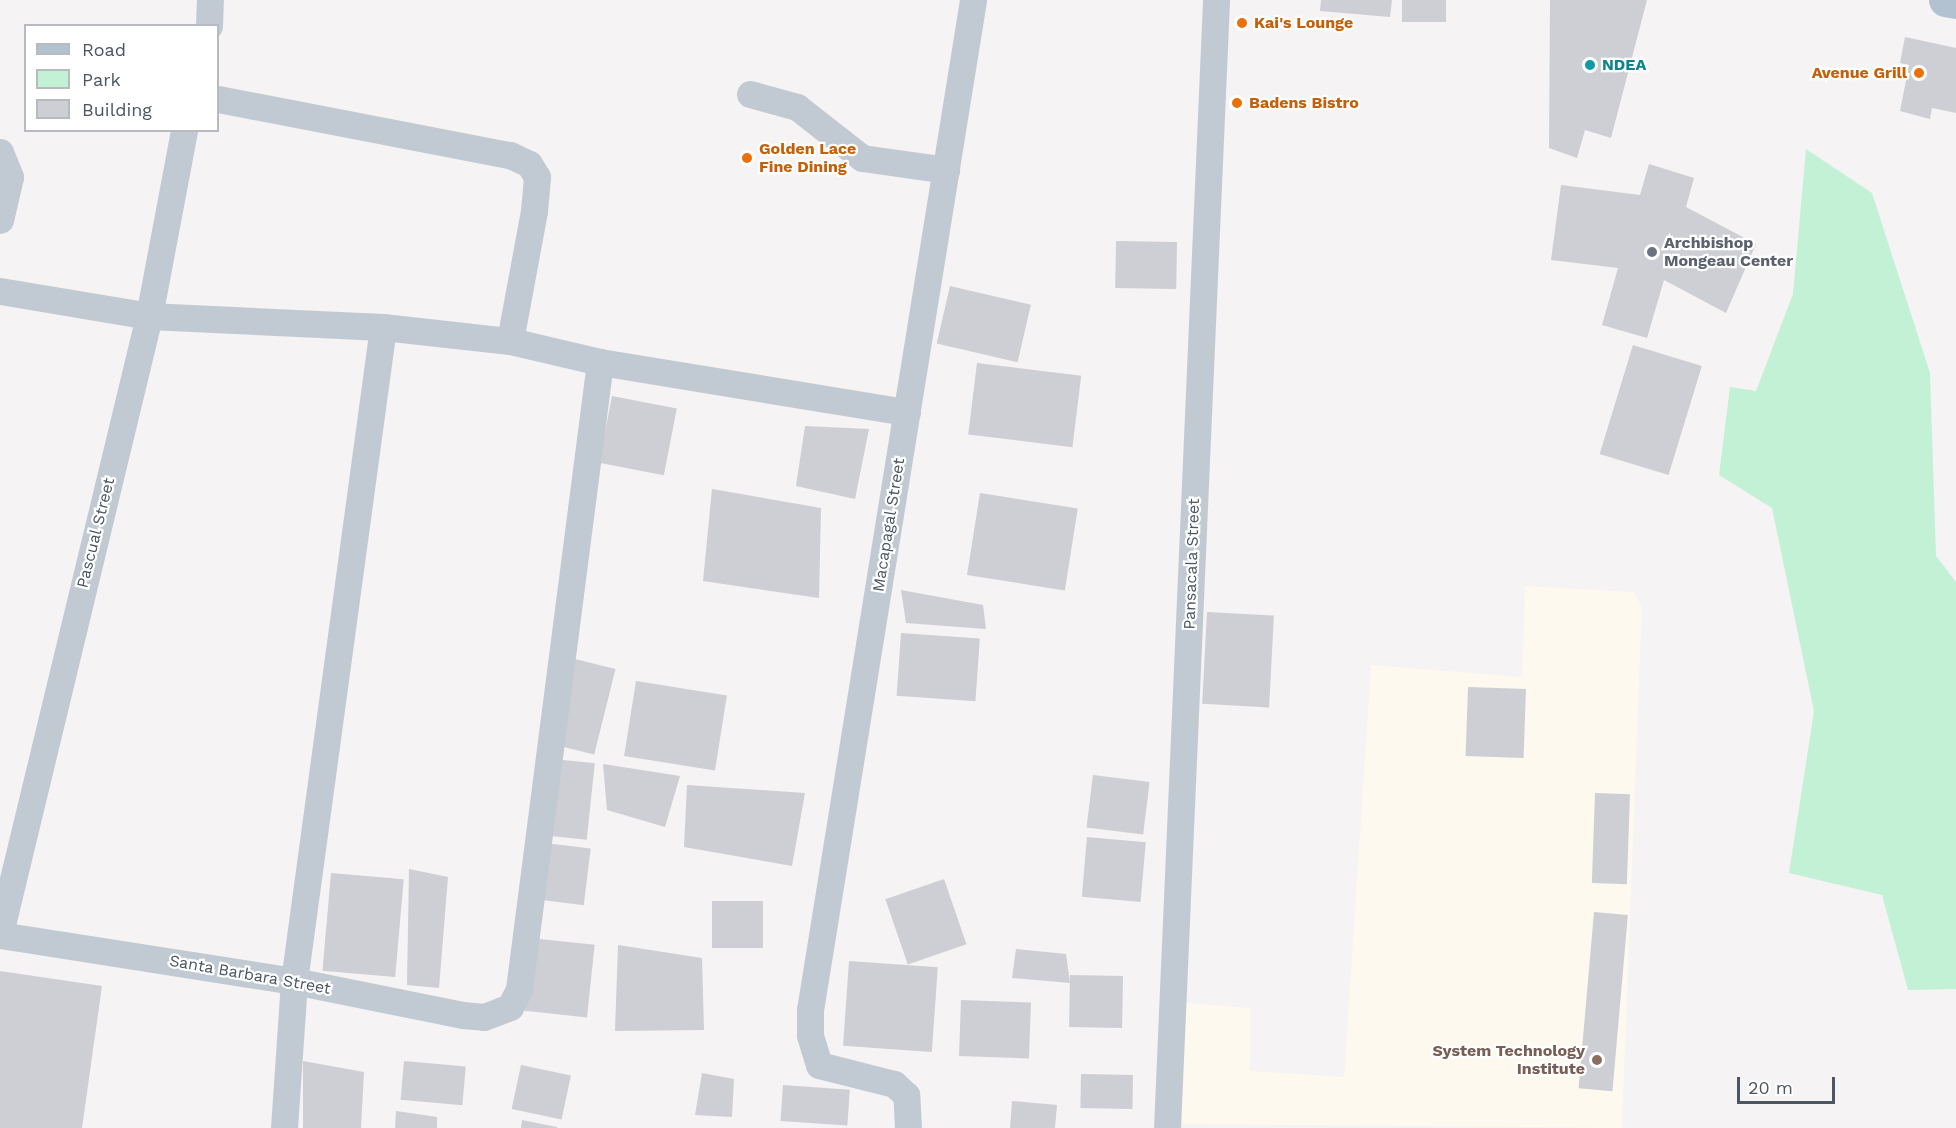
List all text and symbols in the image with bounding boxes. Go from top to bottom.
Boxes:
place label: Kai's Lounge [1254,13,1353,33]
marker: Kai's Lounge [1235,16,1249,30]
legend [24,24,219,132]
text: Road [82,39,126,60]
place label: NDEA [1602,55,1646,75]
marker: NDEA [1583,58,1597,72]
place label: Avenue Grill [1812,63,1907,83]
marker: Avenue Grill [1912,66,1926,80]
text: Park [82,69,121,90]
place label: Badens Bistro [1249,93,1359,113]
marker: Badens Bistro [1230,96,1244,110]
text: Building [82,99,152,120]
place label: Golden Lace Fine Dining [759,139,856,177]
marker: Golden Lace Fine Dining [740,151,754,165]
place label: Archbishop Mongeau Center [1664,233,1793,271]
marker: Archbishop Mongeau Center [1645,245,1659,259]
street label: Macapagal Street [869,456,909,594]
street label: Pascual Street [73,476,119,590]
street label: Pansacala Street [1180,498,1204,630]
street label: Santa Barbara Street [167,951,333,999]
place label: System Technology Institute [1432,1041,1585,1079]
marker: System Technology Institute [1590,1053,1604,1067]
scale bar [1740,1065,1838,1103]
text: 20 m [1748,1077,1793,1098]

